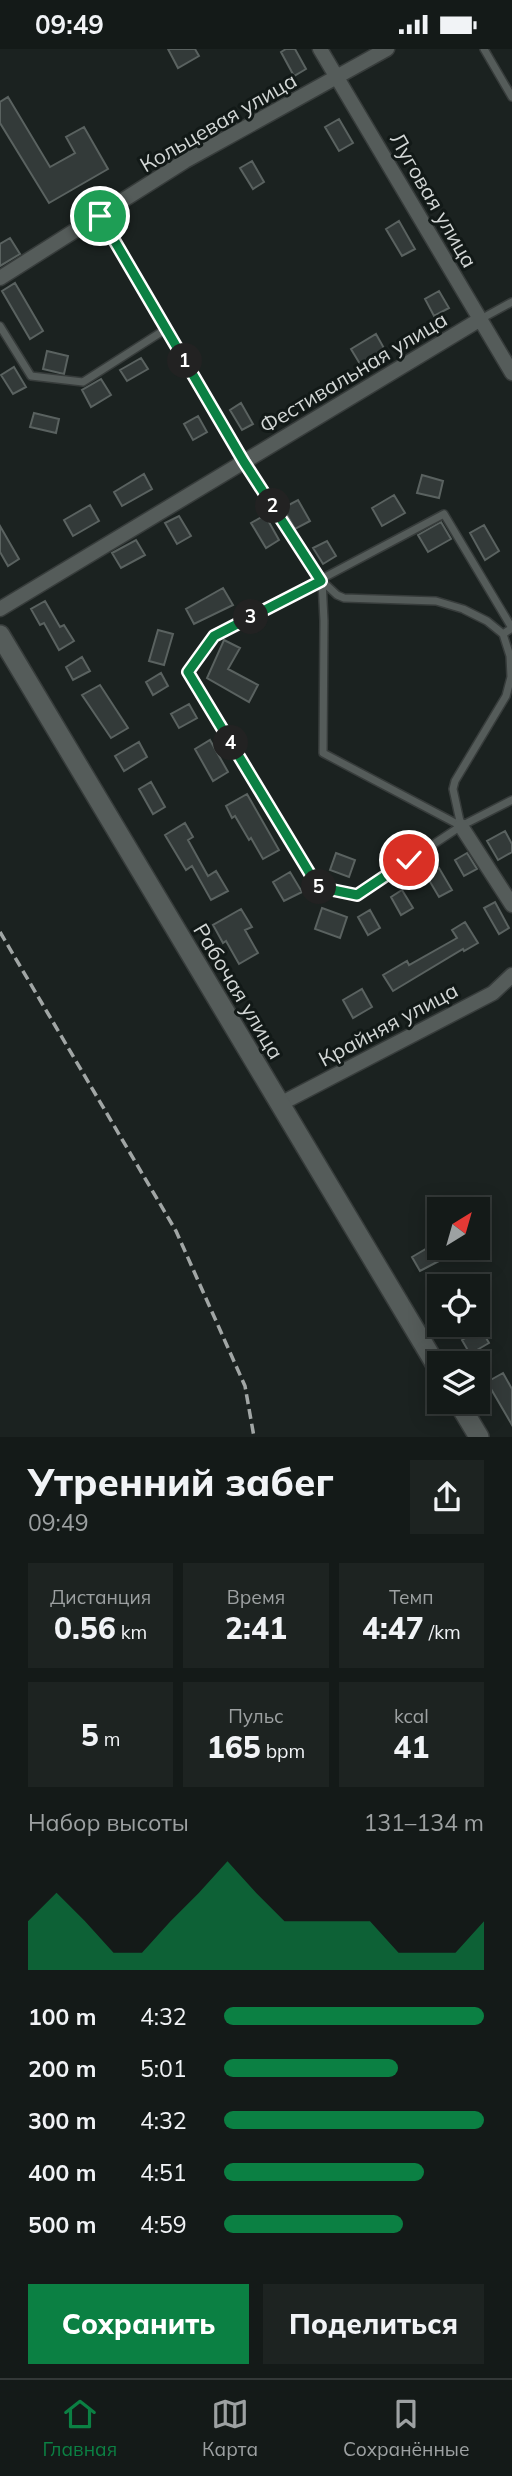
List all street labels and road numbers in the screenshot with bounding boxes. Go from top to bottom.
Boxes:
street label: Кольцевая улица [135,67,301,177]
street label: Луговая улица [385,128,483,272]
street label: Фестивальная улица [254,306,452,438]
street label: Рабочая улица [188,919,290,1063]
street label: Крайняя улица [314,976,462,1072]

